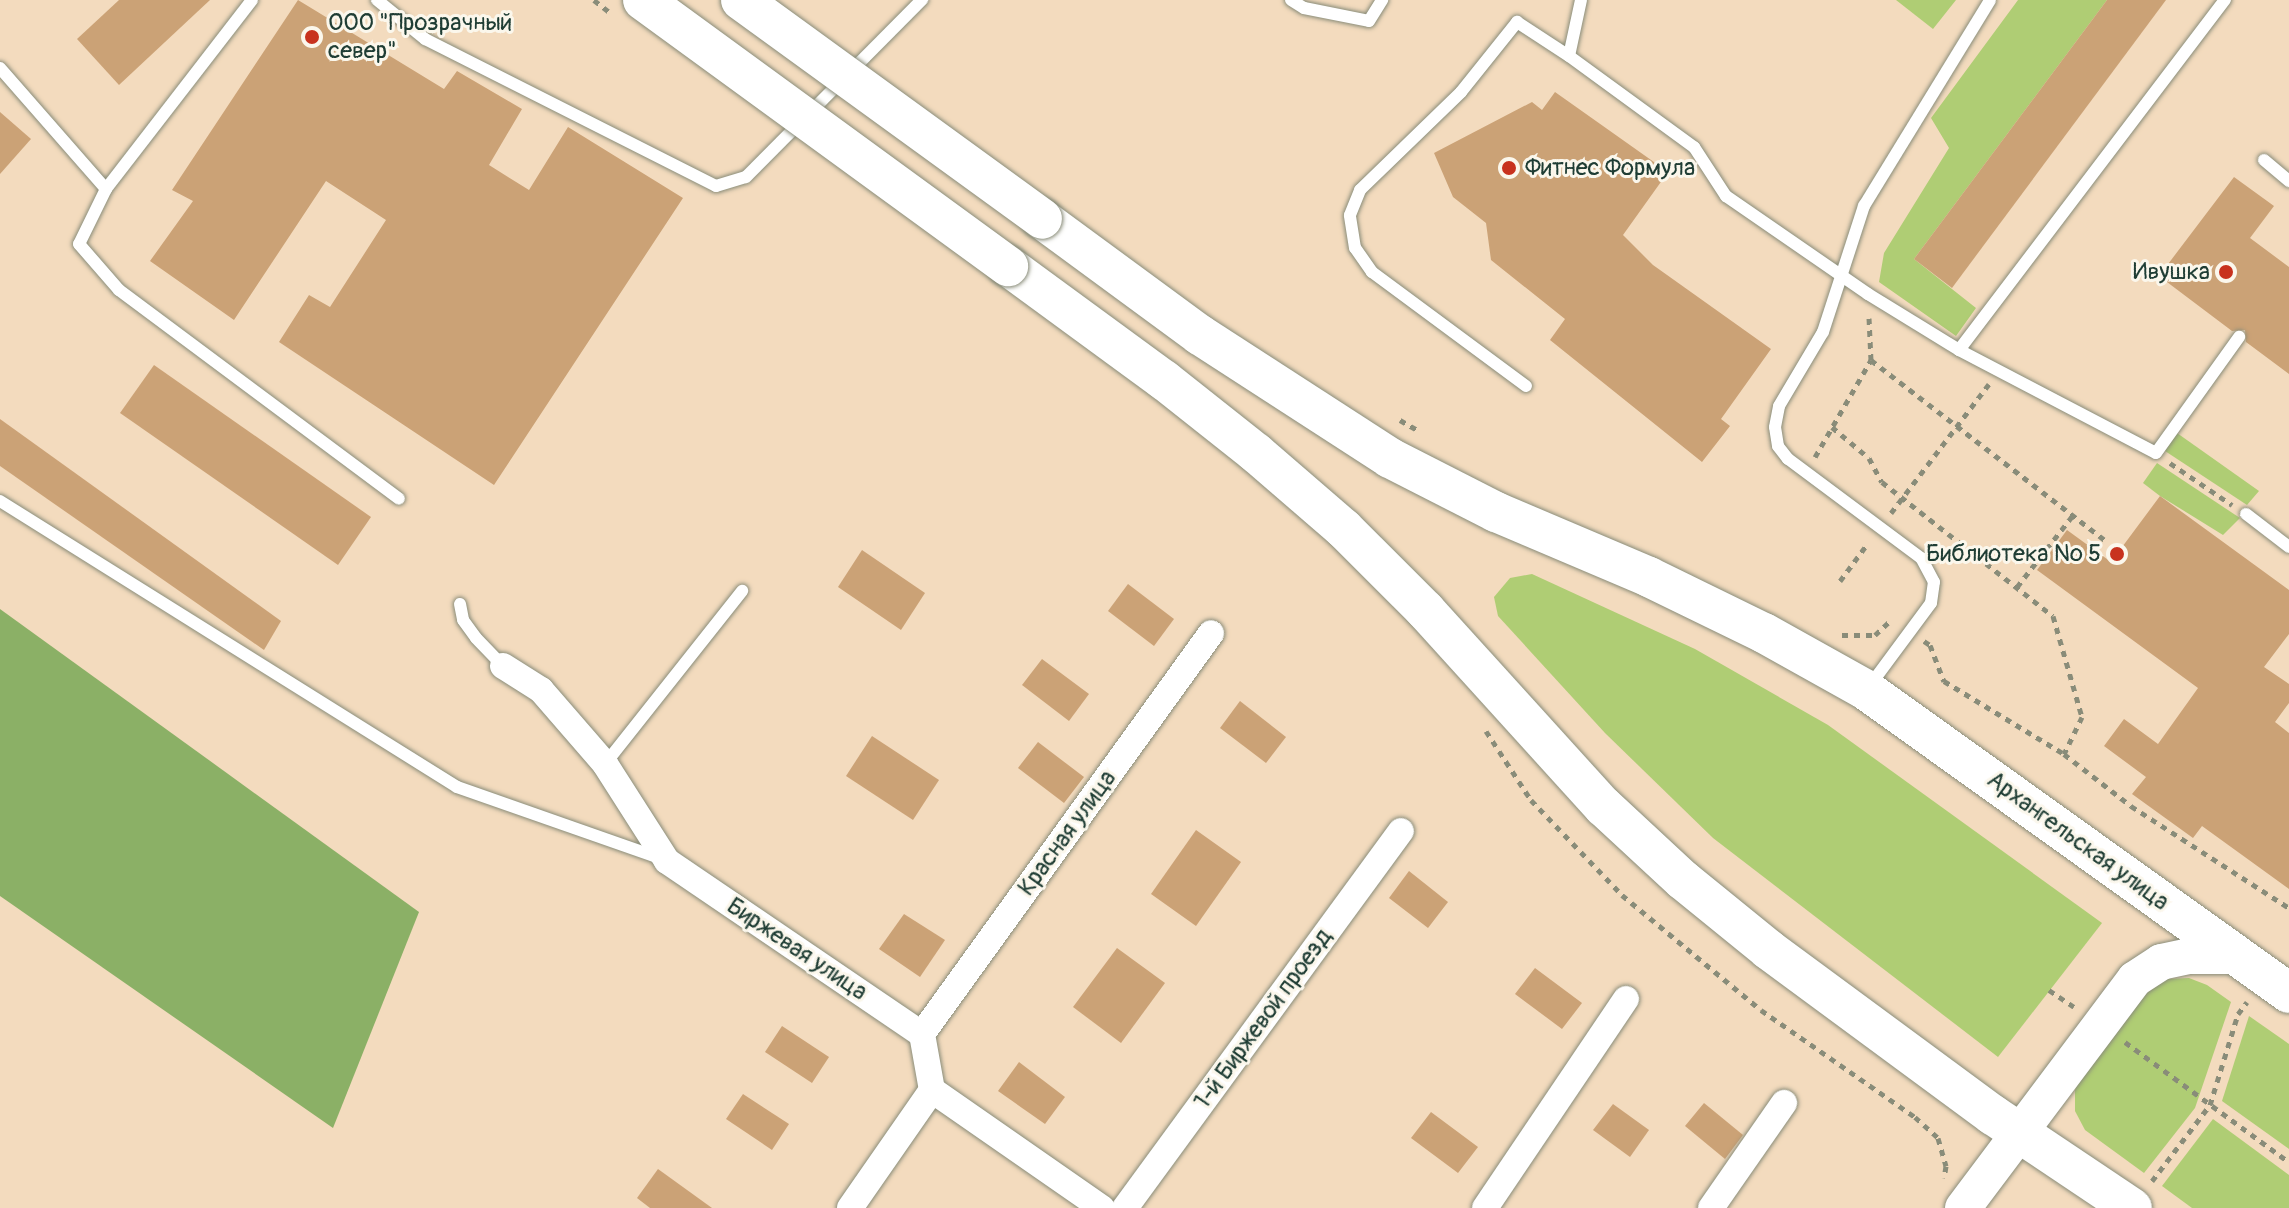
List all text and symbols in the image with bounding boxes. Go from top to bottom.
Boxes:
place label: ООО "Прозрачный север" [328,9,512,65]
marker: ООО "Прозрачный север" [303,28,321,46]
place label: Фитнес Формула [1525,154,1695,182]
marker: Фитнес Формула [1500,159,1518,177]
place label: Ивушка [2133,258,2210,286]
marker: Ивушка [2217,263,2235,281]
place label: Библиотека № 5 [1926,540,2101,568]
marker: Библиотека № 5 [2108,545,2126,563]
street label: Красная улица [1012,765,1122,901]
street label: Архангельская улица [1981,765,2175,917]
street label: Биржевая улица [721,892,873,1006]
street label: 1-й Биржевой проезд [1188,923,1338,1115]

